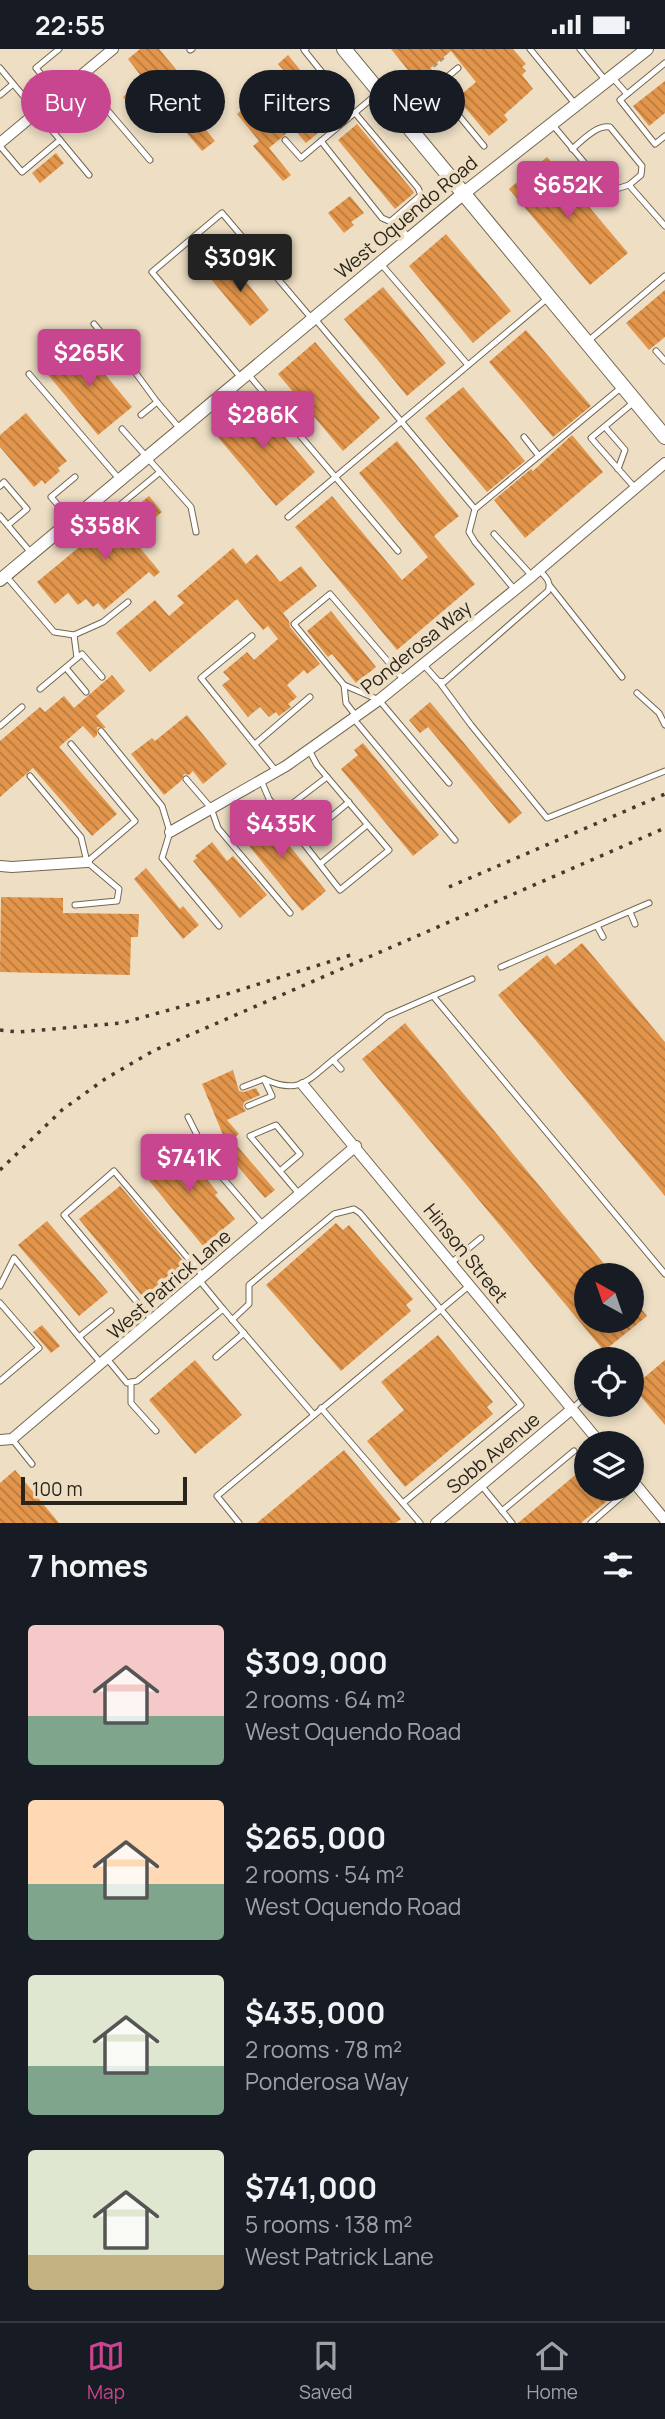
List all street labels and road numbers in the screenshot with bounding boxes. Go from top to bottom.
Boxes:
street label: West Oquendo Road [329,150,483,284]
street label: Ponderosa Way [355,594,477,700]
street label: Hinson Street [418,1198,514,1308]
street label: West Patrick Lane [102,1223,236,1345]
street label: Sobb Avenue [441,1406,545,1500]

